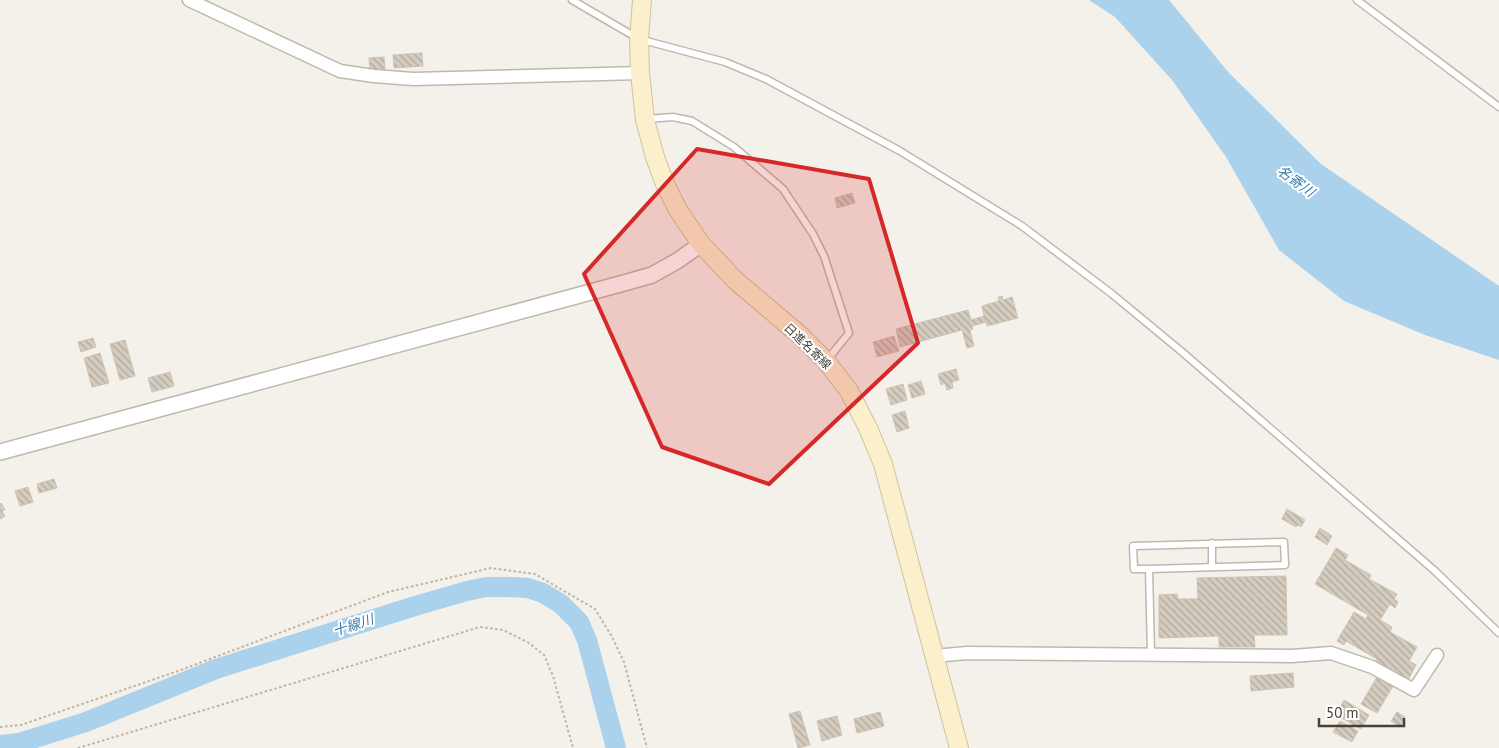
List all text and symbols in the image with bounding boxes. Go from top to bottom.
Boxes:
water label: 名寄川 [1274,161,1320,202]
street label: 日進名寄線 [781,320,835,372]
water label: 十線川 [330,609,378,640]
scale bar [1319,696,1404,728]
text: 50 m [1326,703,1359,722]

